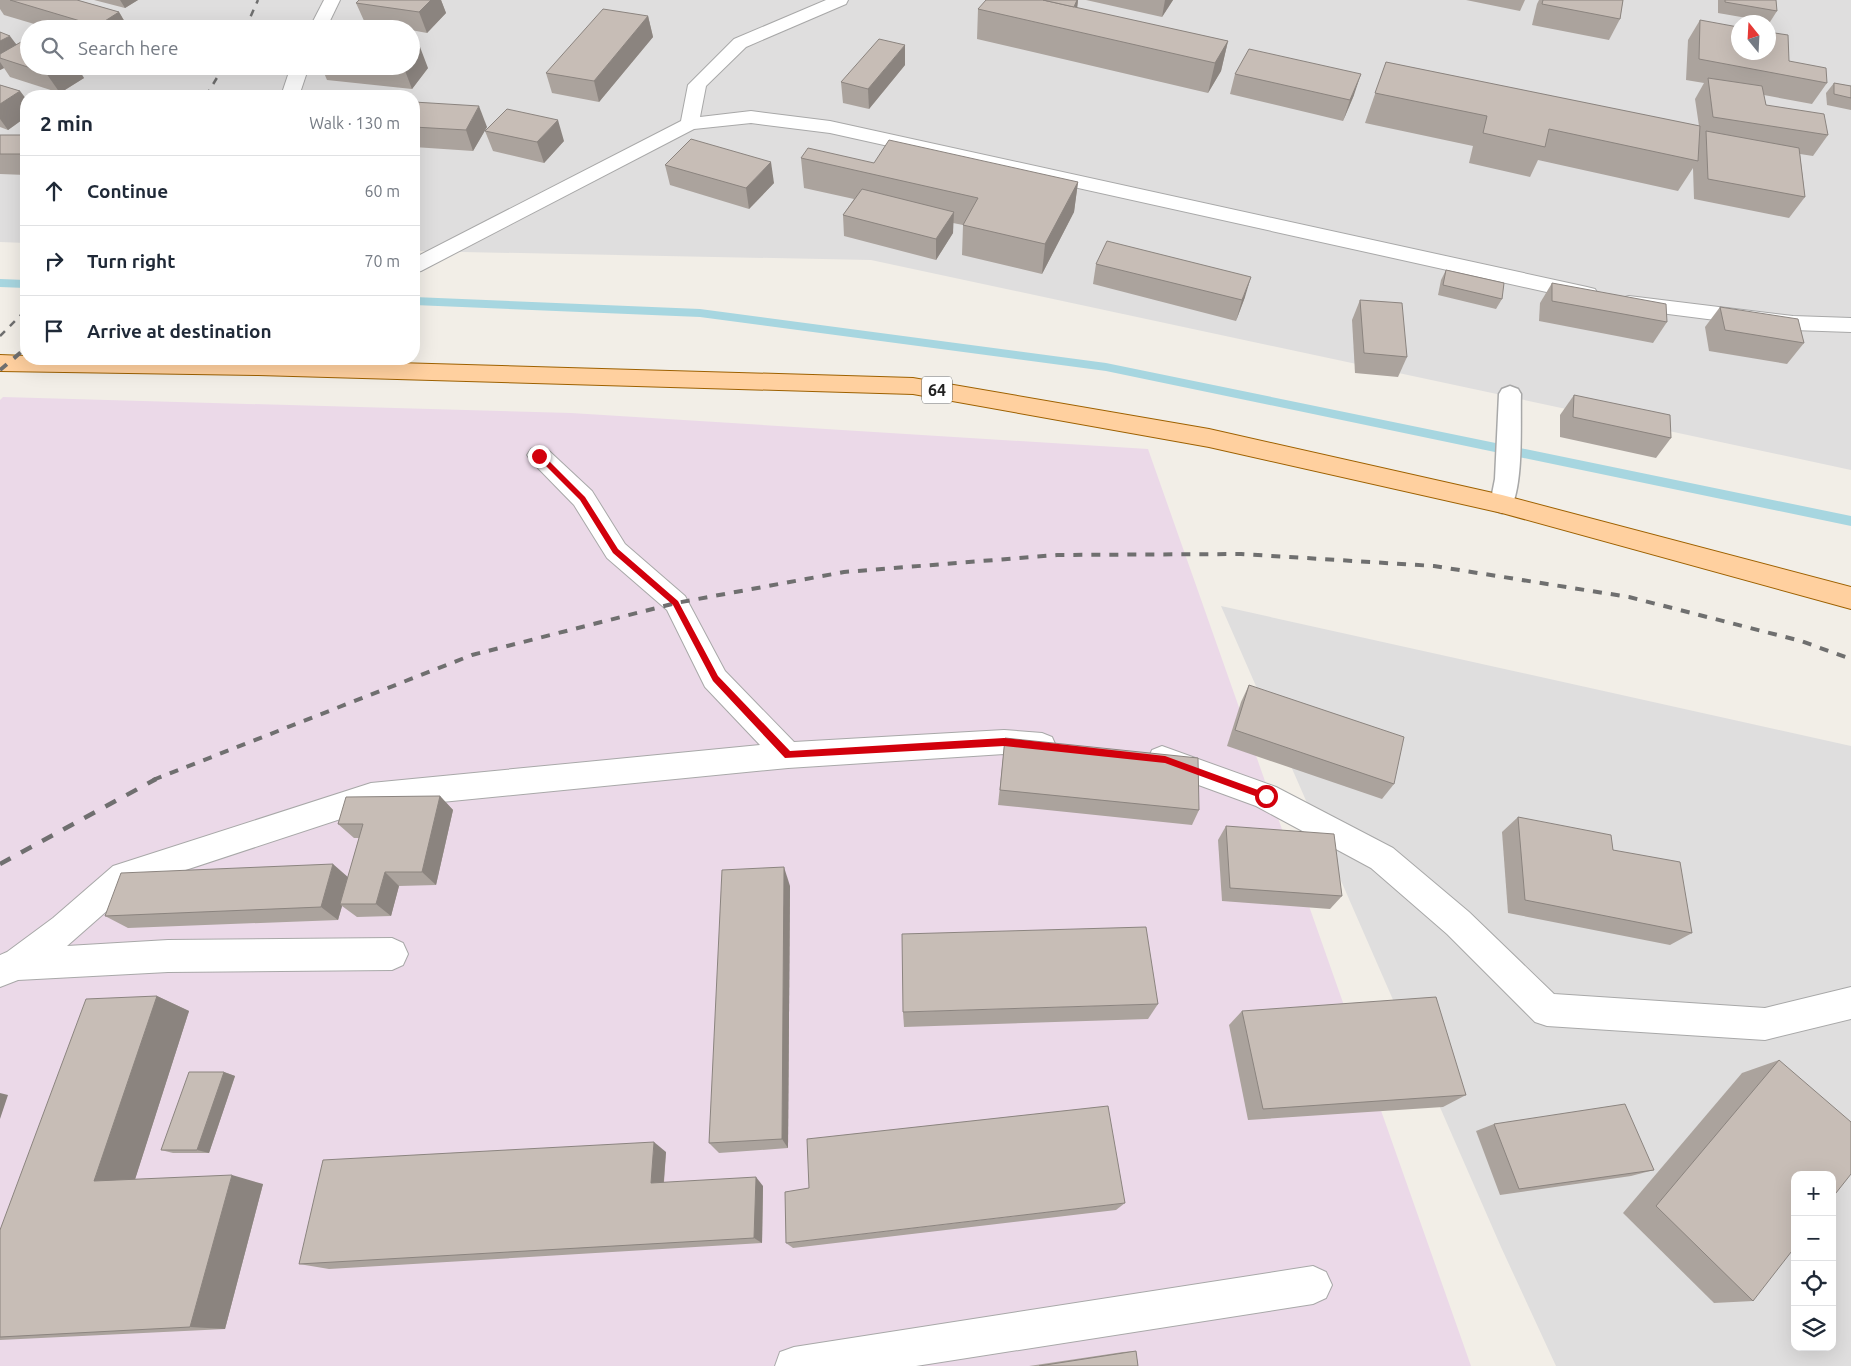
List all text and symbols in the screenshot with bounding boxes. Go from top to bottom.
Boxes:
north arrow [1731,15,1776,60]
search box [20,20,420,75]
icon: search [38,34,66,62]
text: Search here [78,37,178,59]
text: 2 min [40,111,93,135]
text: Walk · 130 m [309,114,400,132]
icon: ahead [40,177,68,205]
text: Continue [87,180,168,202]
text: 60 m [364,182,400,200]
icon: right [40,247,68,275]
text: Turn right [87,250,175,272]
text: 70 m [364,252,400,270]
icon: arrive [40,317,68,345]
text: Arrive at destination [87,320,272,342]
road number: 64 [922,376,952,404]
route end [528,445,551,468]
route start [1255,785,1278,808]
map controls [1791,1171,1836,1351]
button: + [1791,1171,1836,1216]
button: − [1791,1216,1836,1261]
button: locate [1791,1261,1836,1306]
button: layers [1791,1306,1836,1351]

